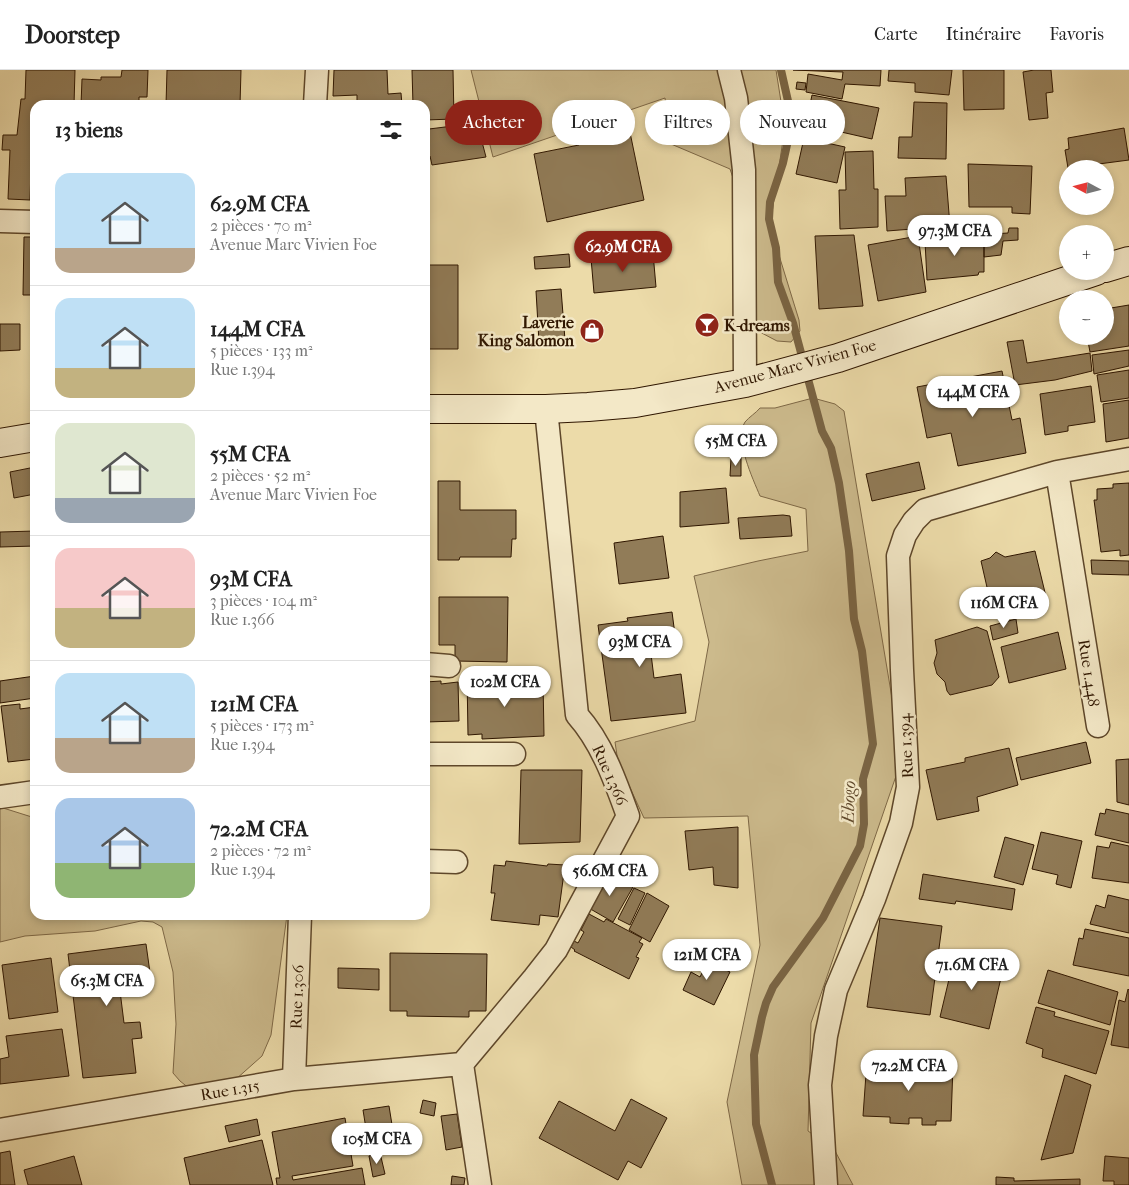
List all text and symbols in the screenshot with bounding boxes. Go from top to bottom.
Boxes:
text: Doorstep [25,21,120,49]
text: Carte [874,24,918,45]
text: Itinéraire [946,24,1021,45]
text: Favoris [1049,24,1104,45]
chip: Acheter [445,100,542,145]
chip: Louer [552,100,635,145]
chip: Filtres [645,100,730,145]
chip: Nouveau [740,100,845,145]
icon: filters [377,116,405,144]
text: 13 biens [55,118,123,142]
north arrow [1059,160,1114,215]
map controls [1059,160,1114,345]
text: 62.9M CFA [210,192,309,216]
icon: home [95,193,155,253]
pin: 97.3M CFA [898,214,1012,257]
text: 2 pièces · 70 m² [210,216,312,235]
text: 97.3M CFA [918,221,992,240]
button: + [1059,225,1114,280]
pin: 62.9M CFA [566,230,680,273]
text: Avenue Marc Vivien Foe [210,235,377,254]
text: 62.9M CFA [585,237,661,256]
button: − [1059,290,1114,345]
bar icon: K-dreams [694,312,720,338]
place label: Laverie King Salomon [478,313,575,351]
place label: K-dreams [724,316,790,335]
text: 144M CFA [210,317,305,341]
icon: home [95,318,155,378]
shop icon: Laverie King Salomon [579,318,605,344]
street label: Avenue Marc Vivien Foe [711,335,878,397]
text: 5 pièces · 133 m² [210,341,313,360]
text: Rue 1.394 [210,360,275,379]
pin: 144M CFA [921,376,1025,418]
text: 144M CFA [937,382,1009,401]
pin: 55M CFA [690,424,782,467]
text: 55M CFA [705,431,767,450]
text: 55M CFA [210,442,290,466]
icon: home [95,443,155,503]
text: 2 pièces · 52 m² [210,466,310,485]
text: Avenue Marc Vivien Foe [210,485,377,504]
text: 93M CFA [210,567,292,591]
icon: home [95,568,155,628]
pin: 116M CFA [952,586,1056,629]
text: 3 pièces · 104 m² [210,591,317,610]
text: 116M CFA [970,593,1038,612]
text: Rue 1.366 [210,610,274,629]
pin: 93M CFA [594,626,686,668]
text: 93M CFA [609,632,671,651]
street label: Rue 1.448 [1074,638,1104,708]
pin: 102M CFA [453,666,557,708]
text: 102M CFA [470,672,540,691]
text: 121M CFA [210,692,298,716]
icon: home [95,693,155,753]
street label: Rue 1.394 [895,713,917,779]
text: 5 pièces · 173 m² [210,716,314,735]
text: Rue 1.394 [210,735,275,754]
street label: Rue 1.366 [588,742,632,809]
water label: Ebogo [838,780,860,825]
text: 72.2M CFA [210,817,308,841]
icon: home [95,818,155,878]
text: 2 pièces · 72 m² [210,841,311,860]
pin: 56.6M CFA [553,854,667,897]
text: Rue 1.394 [210,860,275,879]
text: 56.6M CFA [573,861,647,880]
pin: 121M CFA [655,938,759,981]
text: 121M CFA [673,945,741,964]
pin: 71.6M CFA [915,948,1029,991]
text: 71.6M CFA [936,955,1008,974]
pin: 65.3M CFA [50,964,164,1007]
street label: Rue 1.306 [286,964,308,1030]
text: 65.3M CFA [71,971,143,990]
pin: 72.2M CFA [852,1050,966,1092]
text: 72.2M CFA [872,1056,946,1075]
street label: Rue 1.315 [199,1075,261,1105]
pin: 105M CFA [325,1122,429,1165]
text: 105M CFA [343,1129,411,1148]

